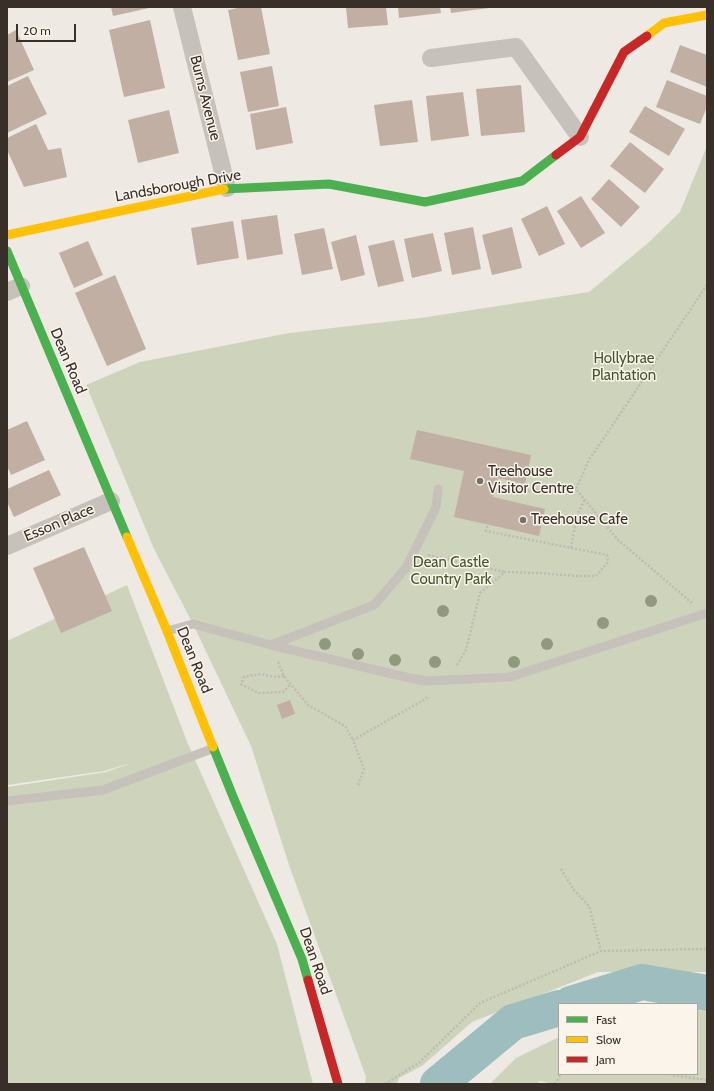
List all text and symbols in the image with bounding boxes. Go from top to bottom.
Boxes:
scale bar [18,16,78,42]
text: 20 m [23,23,51,38]
street label: Burns Avenue [186,54,224,142]
street label: Landsborough Drive [114,166,242,206]
street label: Dean Road [46,325,90,397]
park label: Hollybrae Plantation [592,350,656,385]
place label: Treehouse Visitor Centre [488,463,574,498]
marker: Treehouse Visitor Centre [475,476,485,486]
street label: Esson Place [21,500,97,546]
place label: Treehouse Cafe [531,511,628,529]
marker: Treehouse Cafe [518,515,528,525]
park label: Dean Castle Country Park [410,554,492,589]
street label: Dean Road [173,624,215,696]
street label: Dean Road [295,925,335,997]
legend [558,1003,698,1075]
text: Fast [596,1012,616,1027]
text: Slow [596,1032,621,1047]
text: Jam [596,1052,615,1067]

